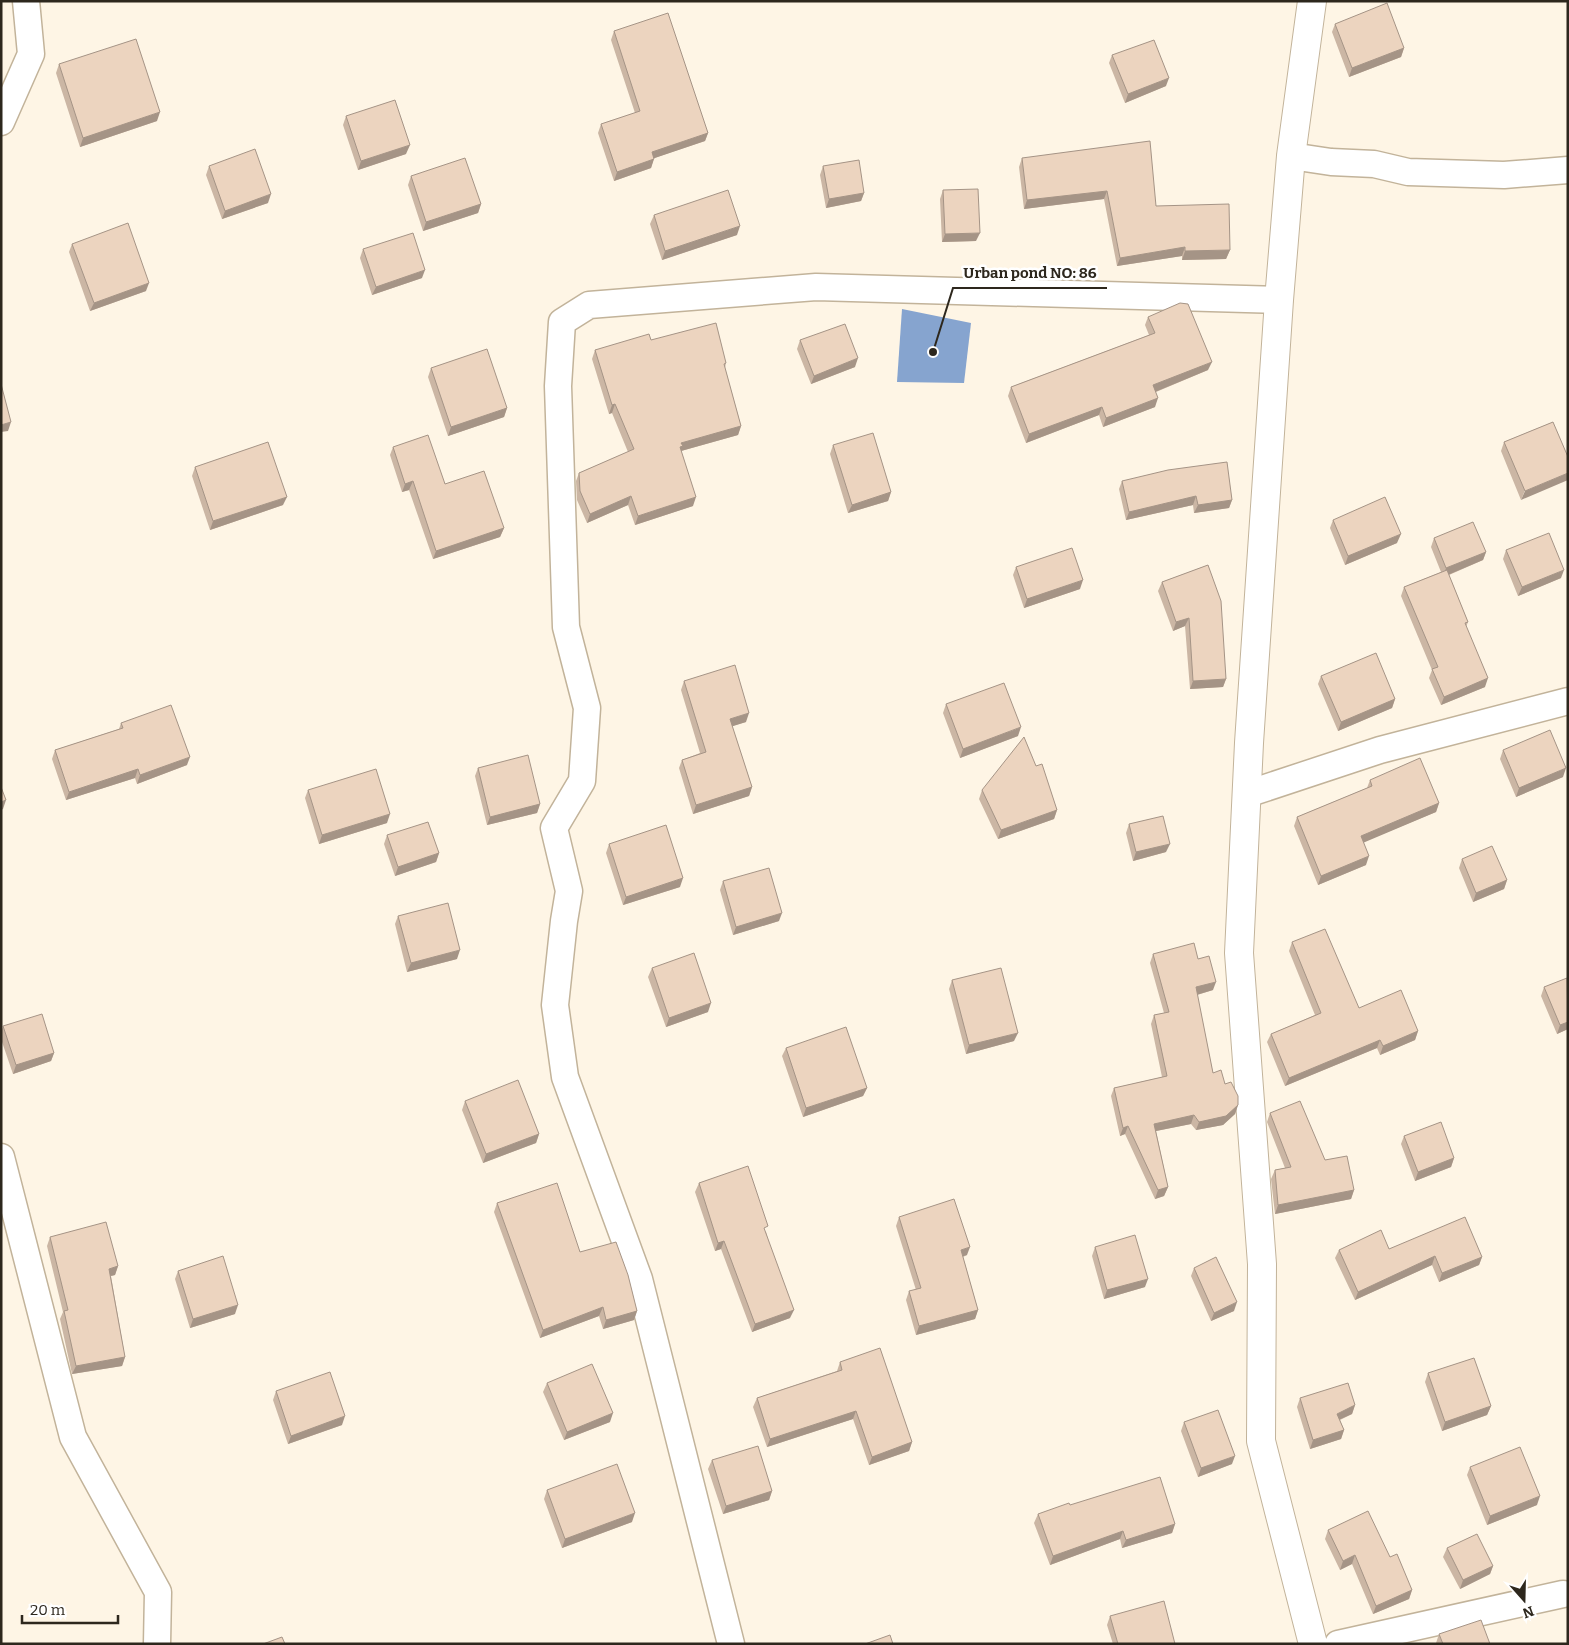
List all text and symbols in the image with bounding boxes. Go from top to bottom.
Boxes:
callout: Urban pond NO: 86 [953,258,1107,288]
text: Urban pond NO: 86 [963,264,1097,282]
north arrow [1499,1575,1549,1625]
scale bar [22,1592,119,1624]
text: 20 m [30,1601,66,1619]
text: N [1520,1602,1536,1622]

